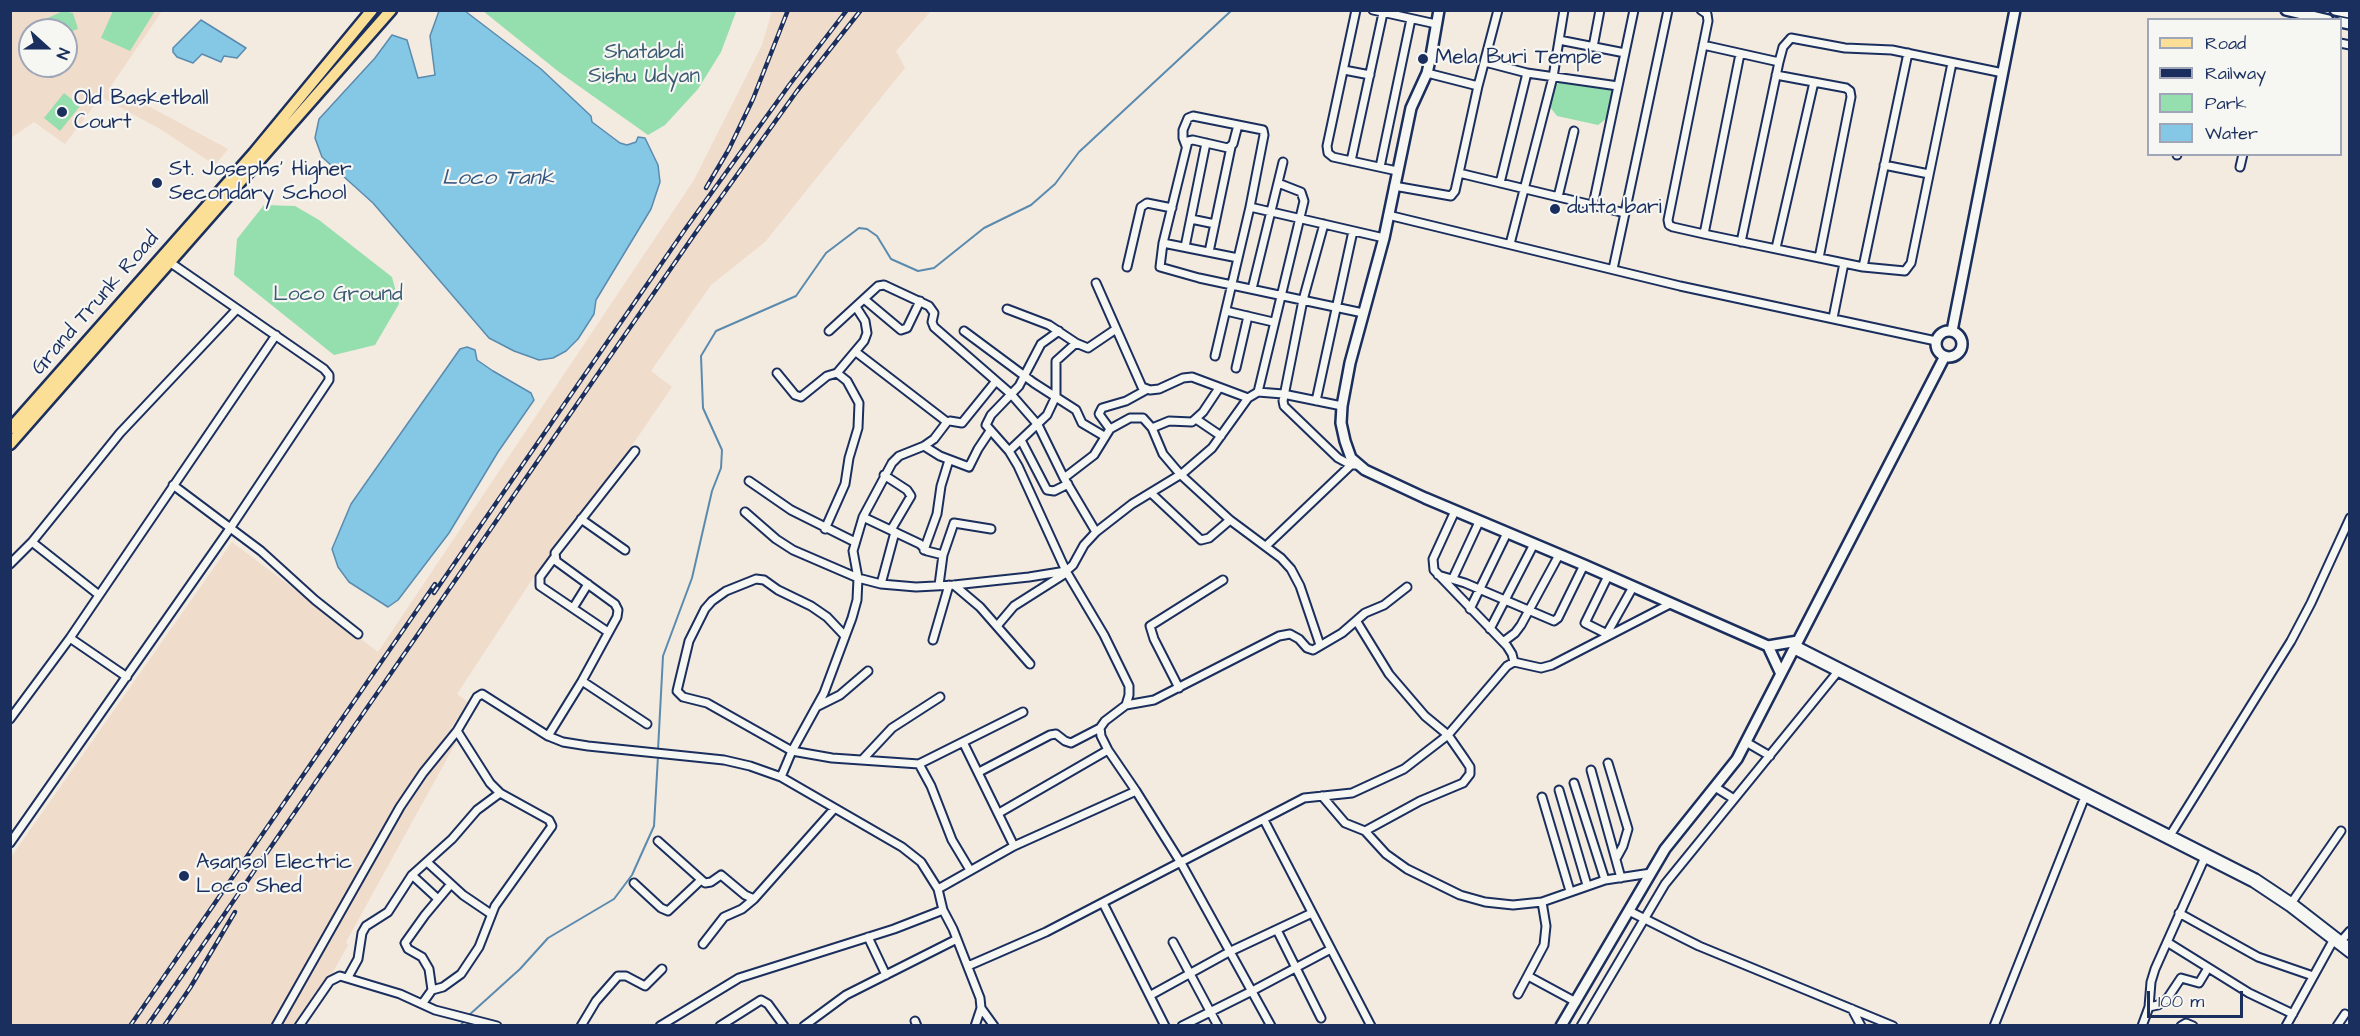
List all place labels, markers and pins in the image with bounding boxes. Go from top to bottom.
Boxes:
place label: Mela Buri Temple [1435,46,1602,72]
marker: Mela Buri Temple [1416,52,1430,66]
place label: Old Basketball Court [74,87,209,137]
marker: Old Basketball Court [55,105,69,119]
place label: St. Josephs' Higher Secondary School [169,158,352,208]
marker: St. Josephs' Higher Secondary School [150,176,164,190]
place label: dutta bari [1567,196,1662,222]
marker: dutta bari [1548,202,1562,216]
place label: Asansol Electric Loco Shed [196,851,352,901]
marker: Asansol Electric Loco Shed [177,869,191,883]

